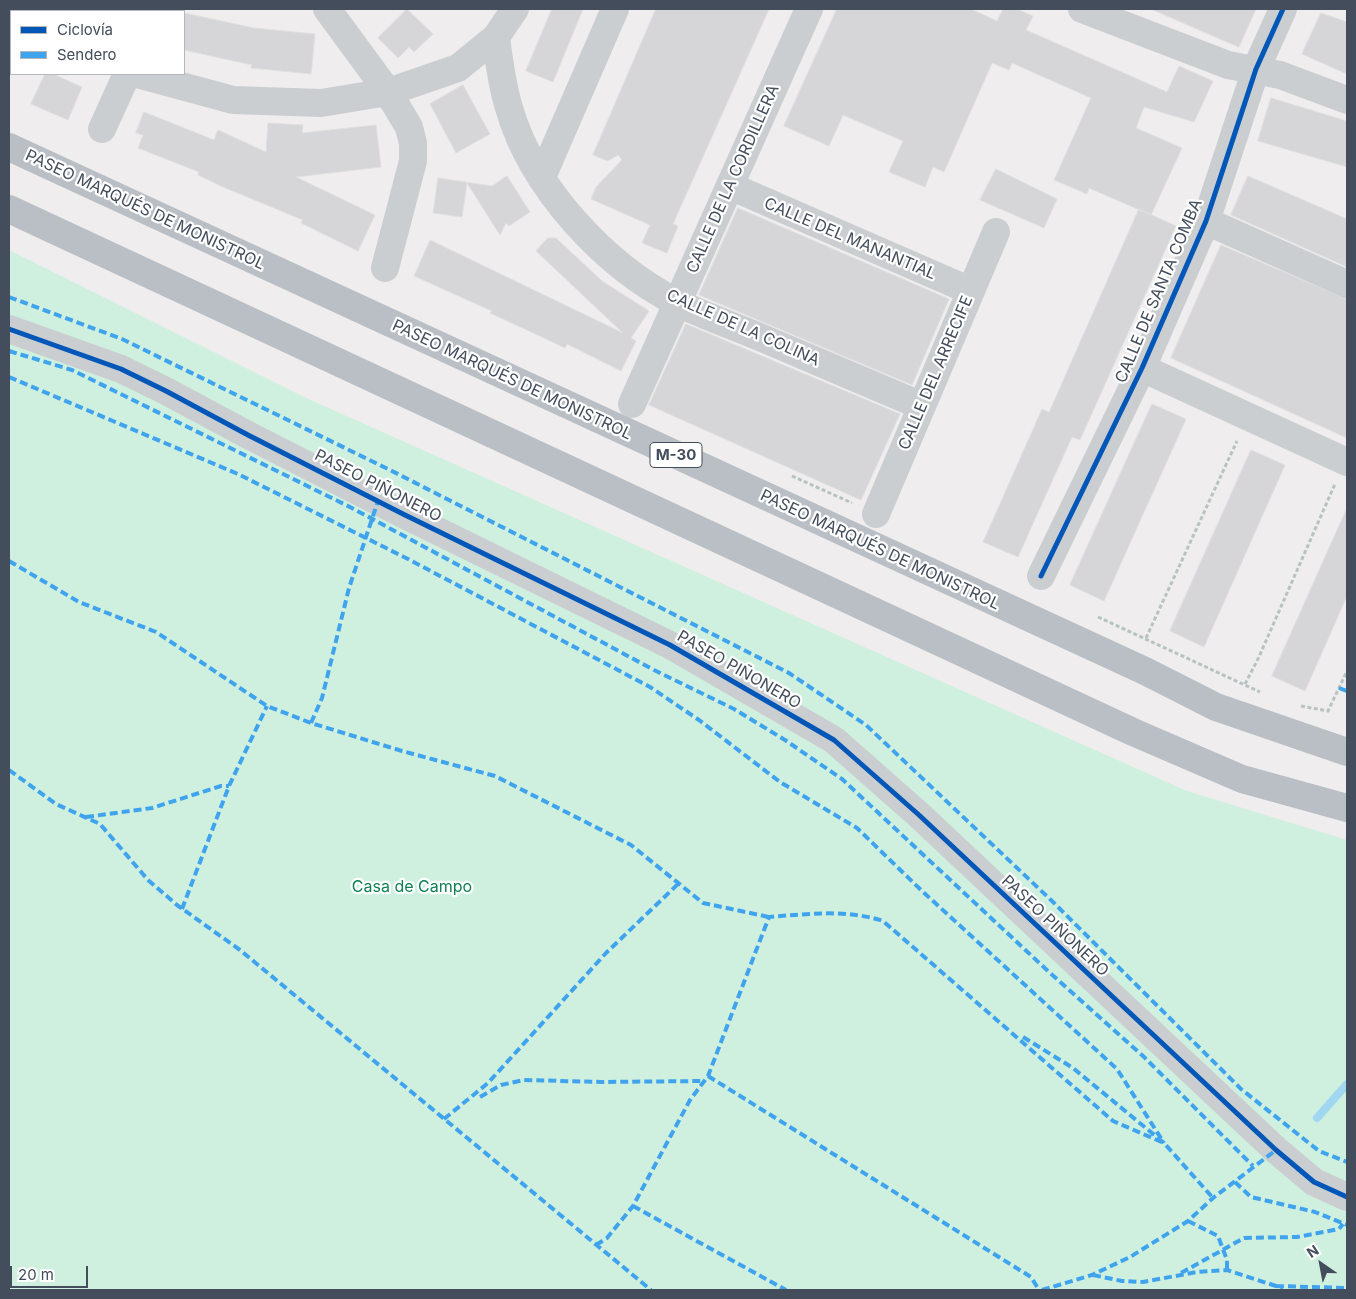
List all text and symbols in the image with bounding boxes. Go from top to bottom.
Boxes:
legend [10,10,185,75]
text: Ciclovía [57,20,113,39]
text: Sendero [57,45,117,64]
street label: CALLE DE LA CORDILLERA [683,82,783,276]
street label: PASEO MARQUÉS DE MONISTROL [22,146,268,274]
street label: CALLE DEL MANANTIAL [761,194,939,284]
street label: CALLE DE SANTA COMBA [1111,196,1207,386]
street label: CALLE DE LA COLINA [664,286,822,370]
street label: CALLE DEL ARRECIFE [895,293,977,453]
street label: PASEO MARQUÉS DE MONISTROL [389,316,635,444]
road number: M-30 [650,442,702,468]
street label: PASEO PIÑONERO [311,446,445,526]
street label: PASEO MARQUÉS DE MONISTROL [757,486,1003,614]
street label: PASEO PIÑONERO [674,627,804,713]
street label: PASEO PIÑONERO [997,871,1113,981]
park label: Casa de Campo [352,877,472,897]
north arrow [1296,1239,1346,1289]
text: N [1303,1241,1322,1261]
scale bar [12,1256,90,1288]
text: 20 m [18,1265,54,1284]

